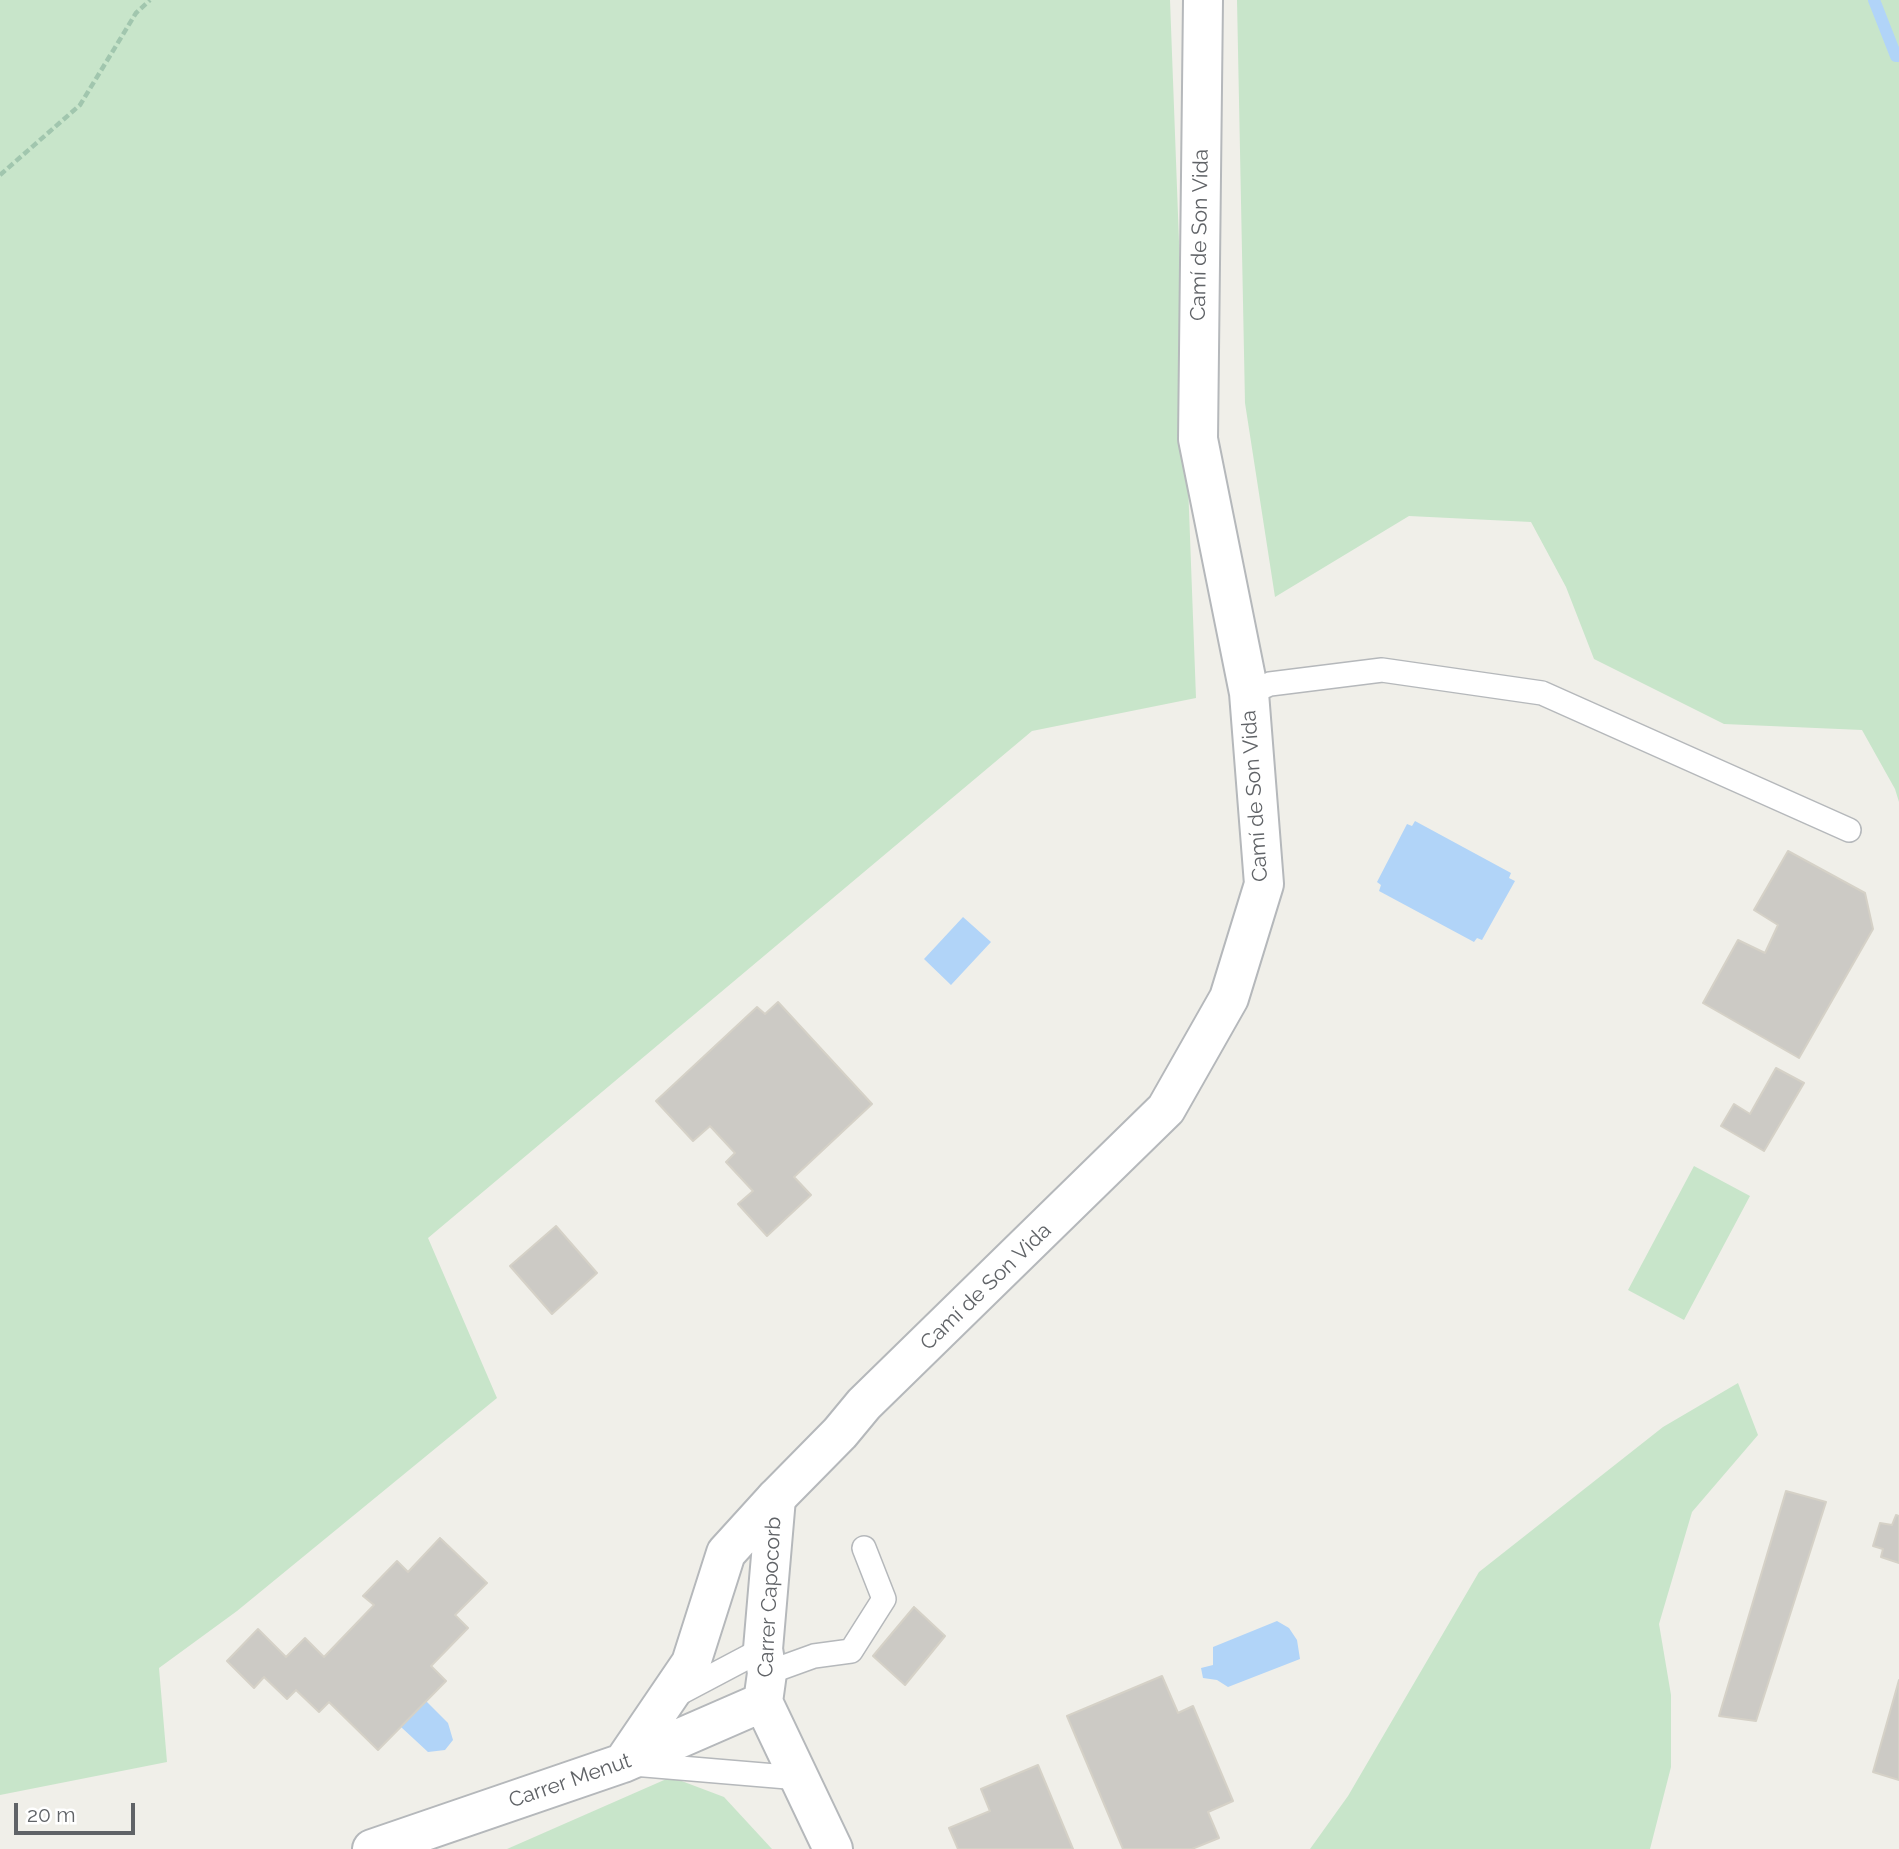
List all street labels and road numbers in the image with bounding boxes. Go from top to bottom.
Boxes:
street label: Camí de Son Vida [1186,149,1214,321]
street label: Camí de Son Vida [1236,709,1274,883]
street label: Camí de Son Vida [915,1218,1057,1356]
street label: Carrer Capocorb [753,1516,787,1678]
street label: Carrer Menut [506,1748,634,1814]

